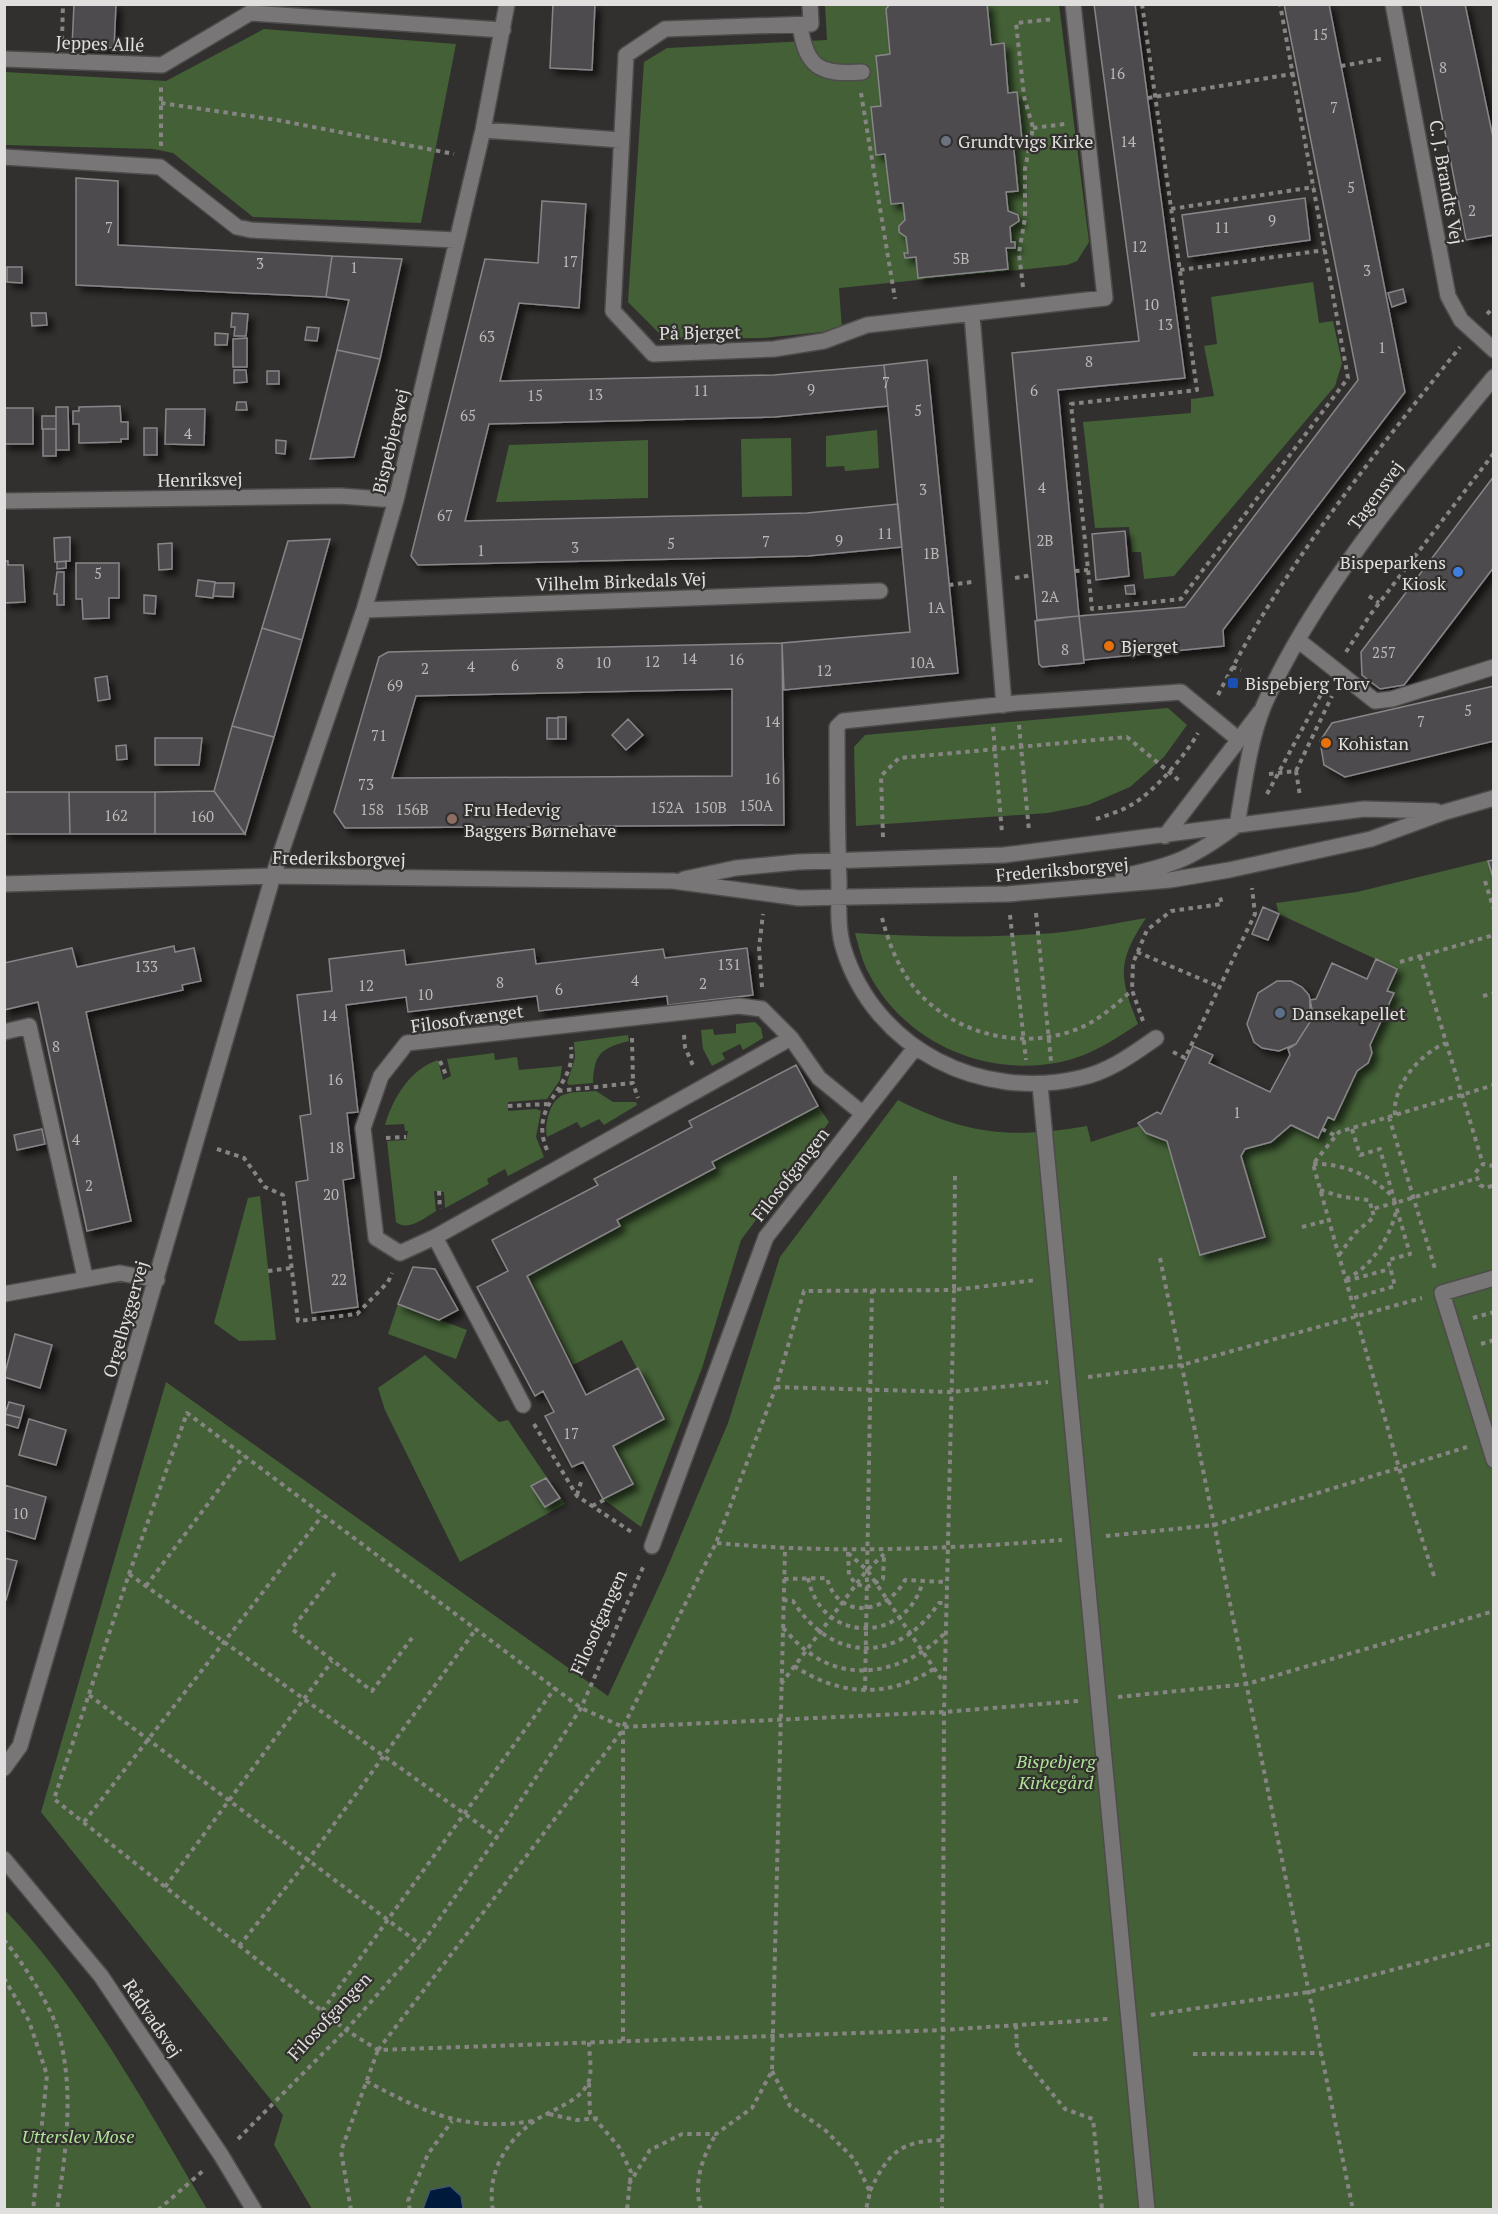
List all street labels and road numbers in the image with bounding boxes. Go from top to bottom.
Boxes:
street label: Jeppes Allé [55,29,145,57]
street label: C. J. Brandts Vej [1424,118,1470,246]
street label: På Bjerget [659,319,741,345]
street label: Bispebjergvej [366,386,414,496]
street label: Tagensvej [1342,456,1408,534]
street label: Henriksvej [157,466,243,492]
street label: Vilhelm Birkedals Vej [535,566,707,596]
street label: Frederiksborgvej [272,845,406,871]
street label: Frederiksborgvej [995,851,1129,887]
street label: Filosofvænget [409,998,525,1038]
street label: Filosofgangen [746,1122,834,1226]
street label: Orgelbyggervej [97,1258,153,1380]
street label: Filosofgangen [564,1565,632,1678]
street label: Filosofgangen [282,1966,376,2065]
street label: Rådvadsvej [118,1974,188,2062]

